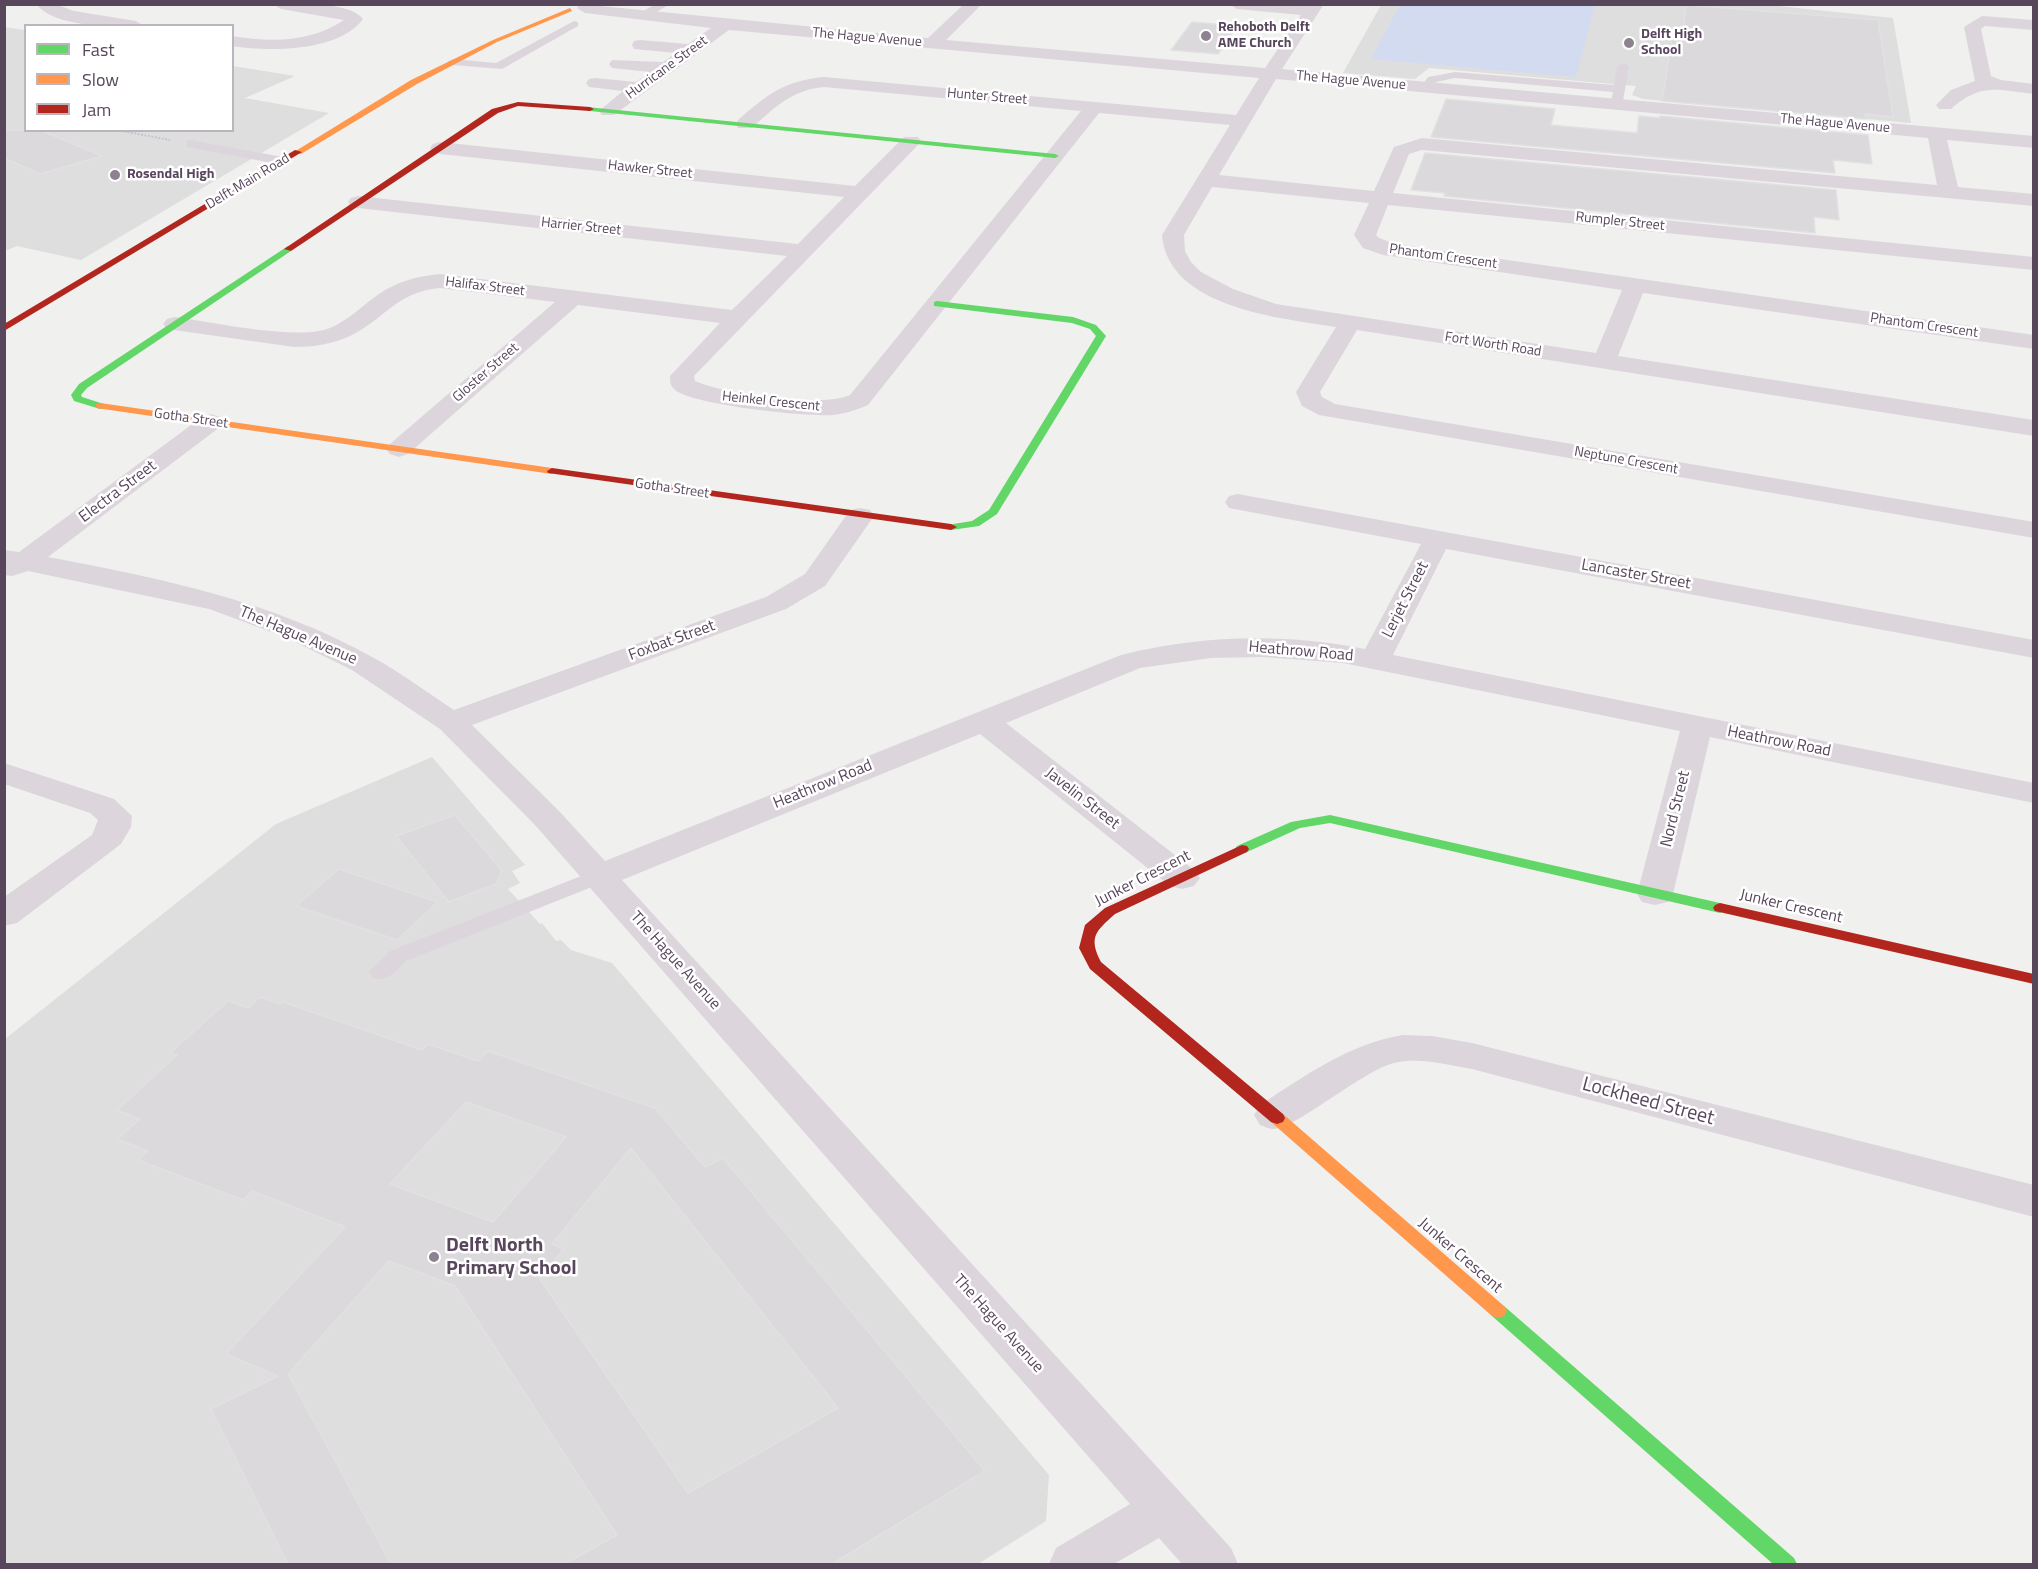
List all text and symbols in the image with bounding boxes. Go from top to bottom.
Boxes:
place label: Rehoboth Delft AME Church [1218,20,1310,52]
legend [24,24,234,132]
street label: The Hague Avenue [811,25,923,51]
place label: Delft High School [1641,27,1702,60]
marker: Rehoboth Delft AME Church [1199,29,1213,43]
street label: Hurricane Street [623,33,711,103]
text: Fast [82,36,115,63]
marker: Delft High School [1622,36,1636,50]
text: Slow [82,66,119,93]
street label: The Hague Avenue [1295,68,1407,94]
street label: Hunter Street [946,85,1028,109]
text: Jam [82,96,111,123]
street label: The Hague Avenue [1779,111,1891,137]
street label: Delft Main Road [203,150,293,214]
street label: Hawker Street [607,157,693,183]
place label: Rosendal High [127,167,215,183]
marker: Rosendal High [108,168,122,182]
street label: Rumpler Street [1575,209,1665,235]
street label: Harrier Street [540,214,622,240]
street label: Phantom Crescent [1388,241,1498,273]
street label: Halifax Street [444,274,526,300]
street label: Phantom Crescent [1869,310,1979,342]
street label: Fort Worth Road [1444,329,1542,361]
street label: Gloster Street [450,340,522,406]
street label: Heinkel Crescent [721,389,821,415]
street label: Gotha Street [153,405,229,433]
street label: Neptune Crescent [1573,444,1679,478]
street label: Electra Street [76,457,160,527]
street label: Gotha Street [634,475,710,503]
street label: Lancaster Street [1580,556,1692,594]
street label: Lerjet Street [1379,559,1433,641]
street label: The Hague Avenue [236,603,360,669]
street label: Foxbat Street [626,617,718,665]
street label: Heathrow Road [1248,638,1354,666]
street label: Heathrow Road [1726,723,1832,761]
street label: Heathrow Road [771,756,875,814]
street label: Javelin Street [1041,764,1123,834]
street label: Nord Street [1657,769,1695,849]
street label: Junker Crescent [1092,847,1194,911]
street label: Junker Crescent [1738,886,1844,928]
street label: The Hague Avenue [626,908,724,1014]
street label: Lockheed Street [1579,1073,1717,1131]
street label: Junker Crescent [1414,1214,1506,1298]
place label: Delft North Primary School [446,1234,577,1281]
marker: Delft North Primary School [427,1250,441,1264]
street label: The Hague Avenue [949,1271,1047,1377]

